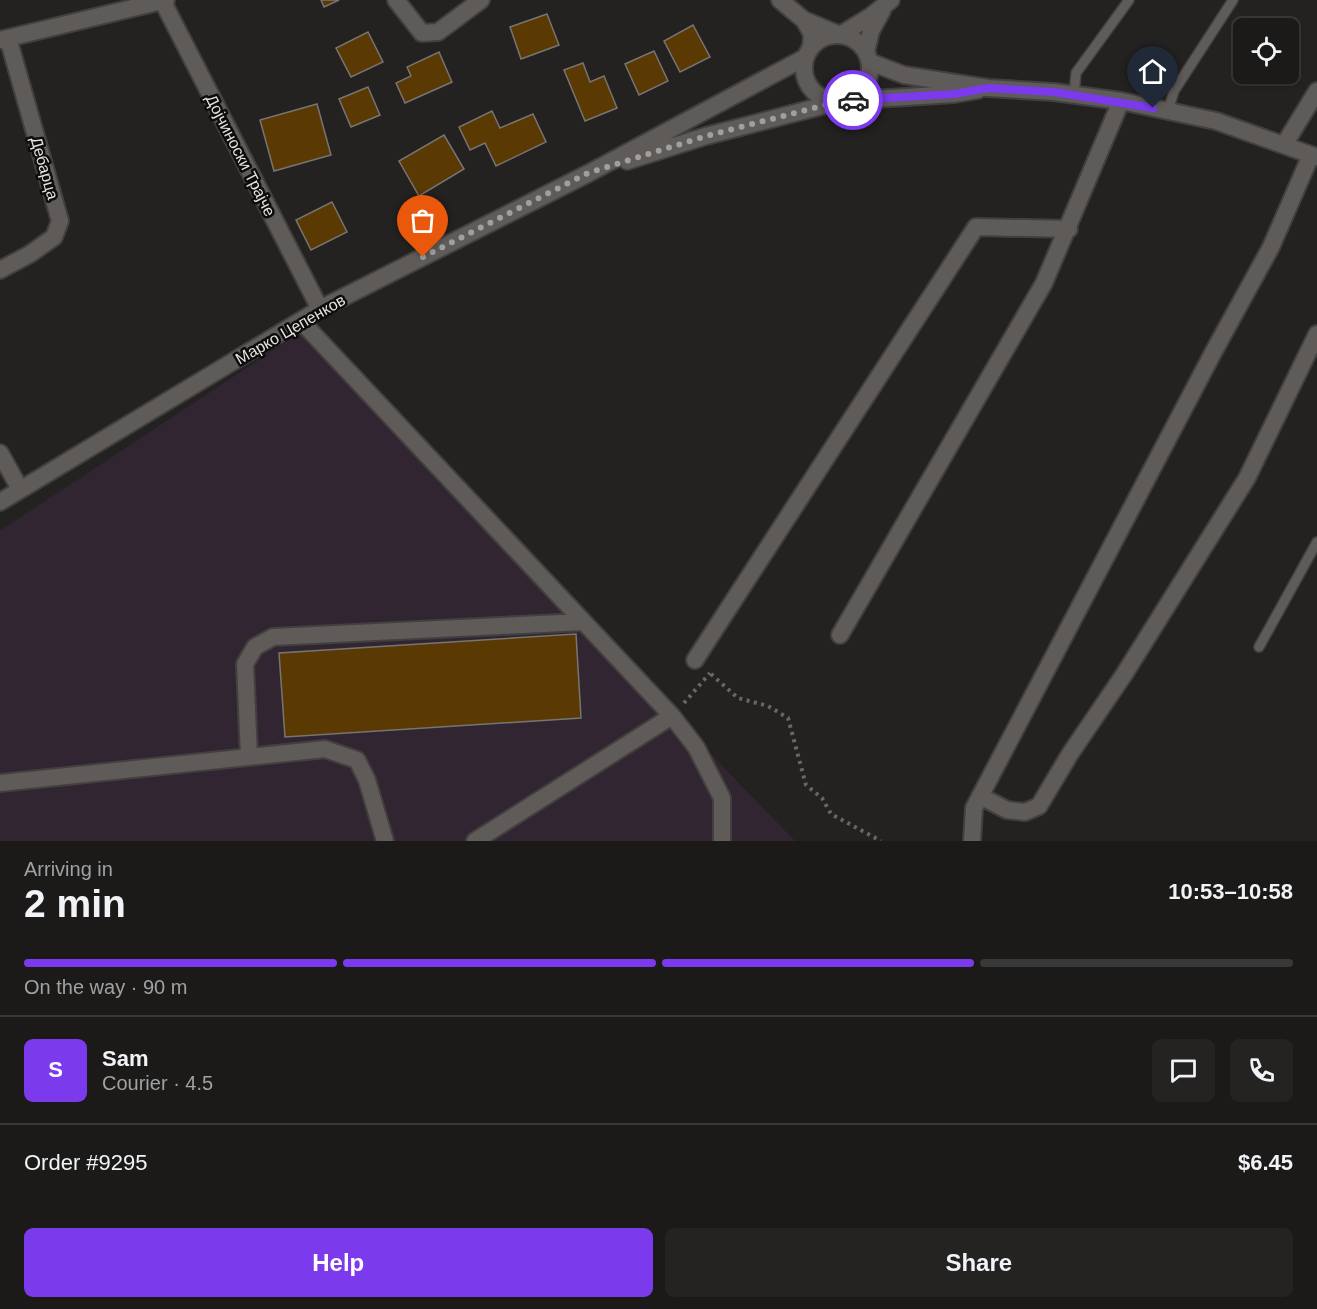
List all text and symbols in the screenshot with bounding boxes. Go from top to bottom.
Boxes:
map controls [1233,18,1299,84]
button: locate [1233,18,1299,84]
pin [1127,46,1178,108]
icon: home [1136,55,1169,88]
courier [823,70,883,130]
icon: car [837,84,870,117]
street label: Дојчиноски Трајче [202,92,279,219]
street label: Дебарца [27,135,62,201]
pin [397,195,448,257]
icon: bag [406,204,439,237]
street label: Марко Цепенков [233,291,348,368]
text: Arriving in [24,858,113,880]
text: 10:53–10:58 [1168,879,1293,904]
text: 2 min [24,882,126,925]
text: On the way · 90 m [24,976,187,998]
button: chat [1152,1039,1215,1102]
button: phone [1230,1039,1293,1102]
text: Sam [102,1046,148,1071]
text: S [48,1057,63,1082]
text: Courier · 4.5 [102,1072,213,1094]
text: Order #9295 [24,1150,148,1175]
text: $6.45 [1238,1150,1293,1175]
button: Help [24,1228,653,1297]
button: Share [665,1228,1293,1297]

